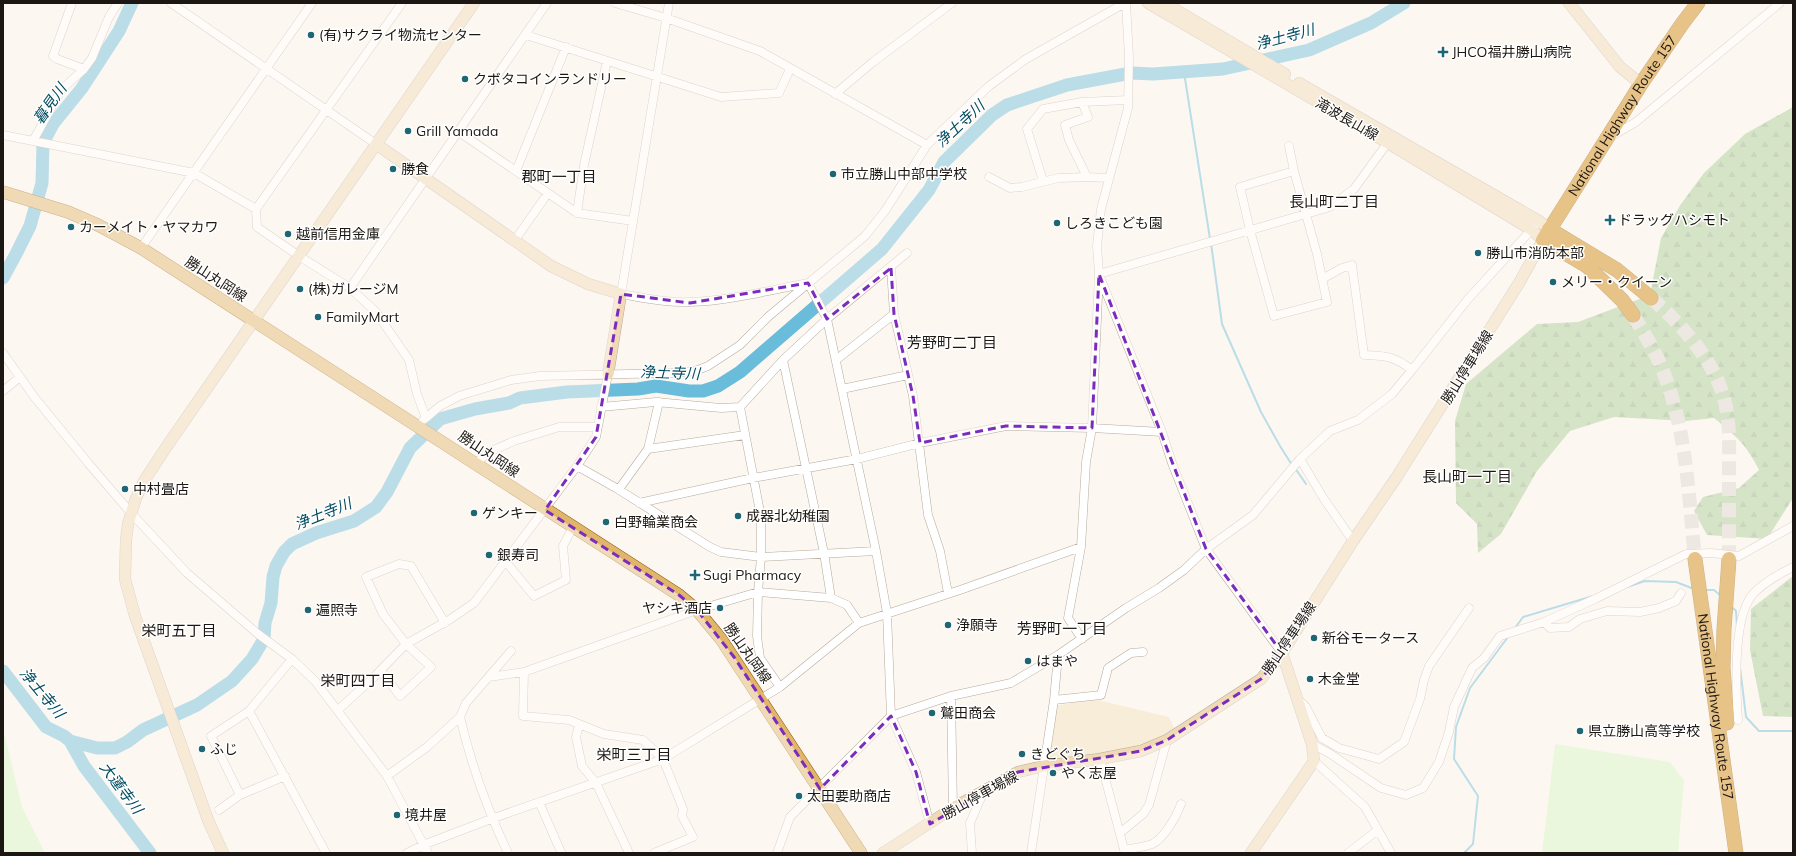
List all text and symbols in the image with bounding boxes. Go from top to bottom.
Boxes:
water label: 浄土寺川 [1253,19,1318,53]
place label: (有)サクライ物流センター [319,26,482,44]
marker: (有)サクライ物流センター [306,30,316,40]
street label: National Highway Route 157 [1564,32,1681,199]
place label: JHCO福井勝山病院 [1452,43,1571,61]
marker: JHCO福井勝山病院 [1437,46,1449,58]
place label: クボタコインランドリー [473,70,627,88]
marker: クボタコインランドリー [460,74,470,84]
water label: 暮見川 [29,78,71,128]
street label: 滝波長山線 [1312,94,1382,144]
water label: 浄土寺川 [931,95,990,151]
place label: Grill Yamada [416,122,498,140]
marker: Grill Yamada [403,126,413,136]
place label: 勝食 [401,160,429,178]
marker: 勝食 [388,164,398,174]
place label: 市立勝山中部中学校 [841,165,967,183]
district label: 郡町一丁目 [521,167,597,186]
marker: 市立勝山中部中学校 [828,169,838,179]
district label: 長山町二丁目 [1289,192,1379,211]
place label: ドラッグハシモト [1618,211,1730,229]
place label: しろきこども園 [1065,214,1163,232]
marker: ドラッグハシモト [1605,215,1615,225]
place label: カーメイト・ヤマカワ [79,218,218,236]
marker: しろきこども園 [1052,218,1062,228]
marker: カーメイト・ヤマカワ [66,222,76,232]
place label: 越前信用金庫 [296,225,380,243]
marker: 越前信用金庫 [283,229,293,239]
place label: 勝山市消防本部 [1486,244,1584,262]
marker: 勝山市消防本部 [1473,248,1483,258]
street label: 勝山丸岡線 [182,252,250,306]
place label: メリー・クイーン [1561,273,1672,291]
marker: メリー・クイーン [1548,277,1558,287]
place label: (株)ガレージM [308,280,399,298]
marker: (株)ガレージM [295,284,305,294]
place label: FamilyMart [326,308,399,326]
marker: FamilyMart [313,312,323,322]
street label: 勝山停車場線 [1437,327,1497,407]
district label: 芳野町二丁目 [907,333,997,352]
water label: 浄土寺川 [640,362,702,383]
street label: 勝山丸岡線 [455,427,523,481]
district label: 長山町一丁目 [1422,467,1512,486]
place label: 中村畳店 [133,480,189,498]
marker: 中村畳店 [120,484,130,494]
water label: 浄土寺川 [291,493,356,534]
place label: ゲンキー [482,504,538,522]
place label: 成器北幼稚園 [746,507,830,525]
marker: ゲンキー [469,508,479,518]
marker: 成器北幼稚園 [733,511,743,521]
place label: 白野輪業商会 [614,513,698,531]
marker: 白野輪業商会 [601,517,611,527]
place label: 銀寿司 [497,546,539,564]
marker: 銀寿司 [484,550,494,560]
place label: Sugi Pharmacy [703,566,802,584]
marker: Sugi Pharmacy [690,570,700,580]
street label: 勝山停車場線 [1258,598,1320,678]
place label: ヤシキ酒店 [642,599,712,617]
place label: 遍照寺 [316,601,358,619]
marker: ヤシキ酒店 [715,603,725,613]
marker: 遍照寺 [303,605,313,615]
street label: National Highway Route 157 [1694,612,1737,801]
place label: 浄願寺 [956,616,998,634]
street label: 勝山丸岡線 [721,619,775,687]
district label: 芳野町一丁目 [1017,619,1107,638]
marker: 浄願寺 [943,620,953,630]
district label: 栄町五丁目 [141,621,217,640]
place label: 新谷モータース [1322,629,1419,647]
marker: 新谷モータース [1309,633,1319,643]
place label: はまや [1036,652,1078,670]
marker: はまや [1023,656,1033,666]
water label: 浄土寺川 [16,664,70,723]
place label: 木金堂 [1318,670,1360,688]
district label: 栄町四丁目 [320,671,396,690]
marker: 木金堂 [1305,674,1315,684]
place label: 鷲田商会 [940,704,996,722]
marker: 鷲田商会 [927,708,937,718]
place label: 県立勝山高等学校 [1588,722,1700,740]
marker: 県立勝山高等学校 [1575,726,1585,736]
place label: ふじ [210,740,238,758]
marker: ふじ [197,744,207,754]
district label: 栄町三丁目 [596,745,672,764]
place label: きどぐち [1030,745,1086,763]
marker: きどぐち [1017,749,1027,759]
water label: 大蓮寺川 [96,758,148,819]
place label: やく志屋 [1061,764,1117,782]
street label: 勝山停車場線 [939,767,1021,823]
marker: やく志屋 [1048,768,1058,778]
place label: 太田要助商店 [807,787,891,805]
marker: 太田要助商店 [794,791,804,801]
place label: 境井屋 [405,806,447,824]
marker: 境井屋 [392,810,402,820]

